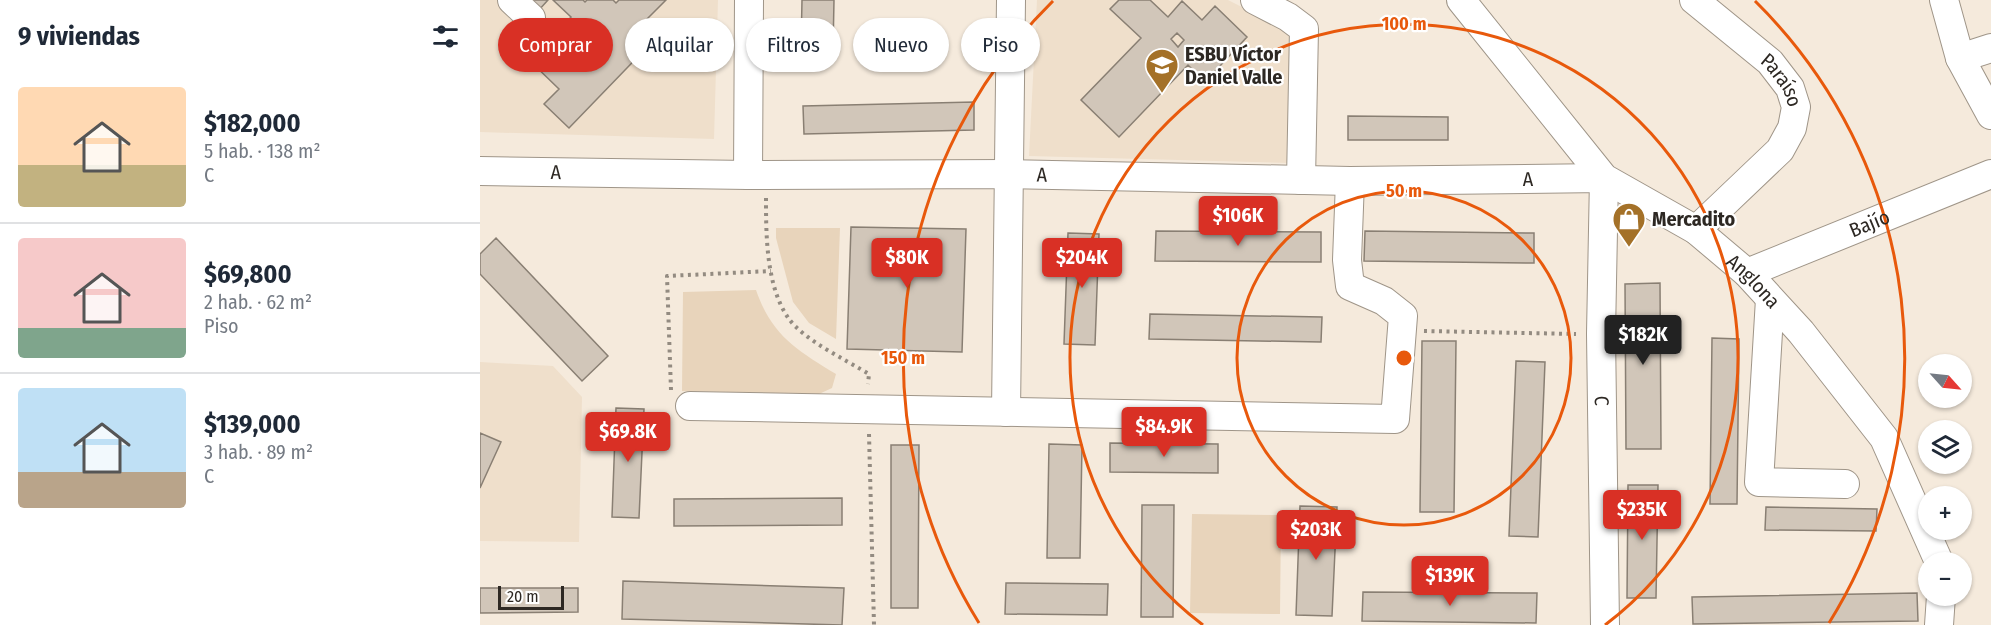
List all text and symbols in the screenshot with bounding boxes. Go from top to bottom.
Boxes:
text: 100 m [1382,13,1426,35]
chip: Comprar [498,18,613,72]
chip: Alquilar [625,18,734,72]
chip: Filtros [746,18,841,72]
chip: Nuevo [853,18,949,72]
chip: Piso [961,18,1040,72]
icon: filters [429,20,462,53]
text: 9 viviendas [18,21,140,52]
place label: ESBU Víctor Daniel Valle [1185,42,1282,89]
school or university icon: ESBU Víctor Daniel Valle [1144,47,1180,94]
street label: Paraíso [1756,48,1807,110]
text: $182,000 [204,108,301,139]
icon: home [66,111,138,183]
text: 5 hab. · 138 m² [204,139,321,163]
street label: A [551,160,562,184]
text: C [204,163,214,187]
street label: A [1036,163,1048,187]
street label: A [1522,167,1534,191]
text: 50 m [1386,180,1422,202]
pin: $106K [1196,196,1280,247]
shop icon: Mercadito [1611,201,1647,248]
text: $106K [1213,203,1263,227]
street label: Bajío [1846,204,1893,242]
place label: Mercadito [1652,207,1736,231]
pin: $80K [871,238,943,289]
pin: $204K [1040,238,1124,289]
text: $80K [885,245,929,269]
text: $204K [1056,245,1108,269]
street label: Anglona [1722,249,1785,313]
text: $69,800 [204,259,292,290]
icon: home [66,262,138,334]
text: 2 hab. · 62 m² [204,290,312,314]
text: Piso [204,314,239,338]
pin: $182K [1601,315,1685,366]
text: $182K [1618,322,1668,346]
text: 150 m [881,347,925,369]
centre of rings [1394,348,1414,368]
north arrow [1918,354,1972,408]
map controls [1918,354,1972,606]
street label: C [1590,396,1614,406]
pin: $84.9K [1115,407,1213,458]
text: $139,000 [204,409,301,440]
icon: home [66,412,138,484]
pin: $69.8K [579,412,677,463]
text: $84.9K [1136,414,1192,438]
text: $69.8K [599,419,657,443]
button: layers [1918,420,1972,474]
text: 3 hab. · 89 m² [204,440,313,464]
text: C [204,464,214,488]
button: + [1918,486,1972,540]
pin: $235K [1600,490,1684,541]
text: $235K [1617,497,1667,521]
pin: $203K [1274,510,1358,561]
text: $203K [1291,517,1341,541]
button: − [1918,552,1972,606]
pin: $139K [1408,556,1492,607]
text: $139K [1426,563,1474,587]
scale bar [498,583,564,610]
text: 20 m [507,587,538,606]

